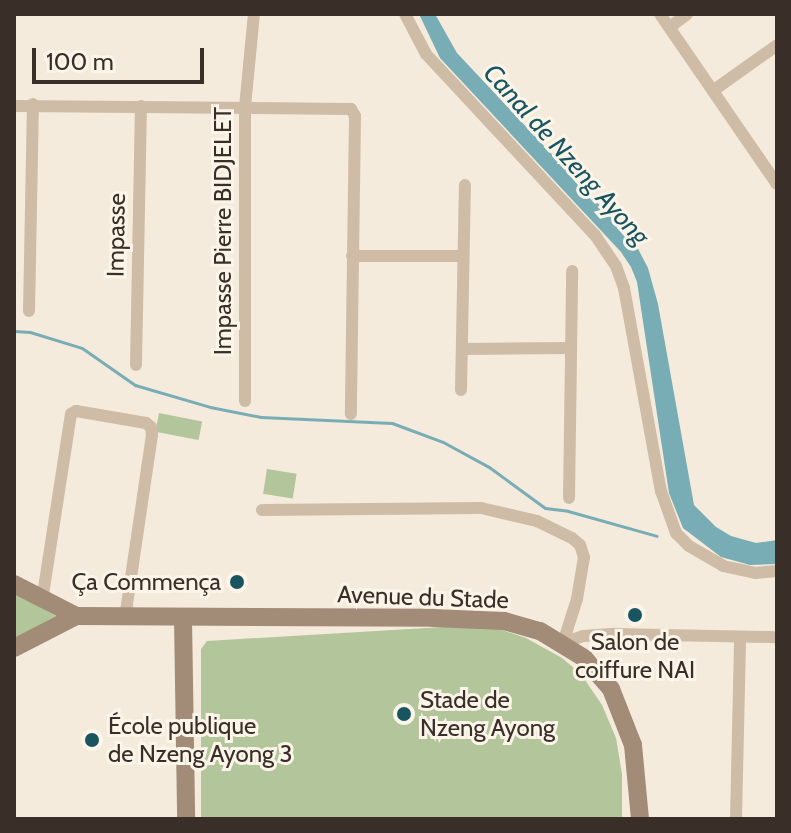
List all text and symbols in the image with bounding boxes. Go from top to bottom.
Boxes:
scale bar [36,32,208,82]
text: 100 m [46,47,114,76]
water label: Canal de Nzeng Ayong [476,58,656,252]
street label: Impasse Pierre BIDJELET [209,107,237,355]
street label: Impasse [101,193,131,277]
place label: Ça Commença [71,568,221,596]
marker: Ça Commença [228,573,246,591]
street label: Avenue du Stade [337,580,509,614]
marker: Salon de coiffure NAI [626,606,644,624]
place label: Salon de coiffure NAI [575,628,695,684]
place label: Stade de Nzeng Ayong [420,686,555,742]
marker: Stade de Nzeng Ayong [395,705,413,723]
place label: École publique de Nzeng Ayong 3 [108,712,292,768]
marker: École publique de Nzeng Ayong 3 [83,731,101,749]

